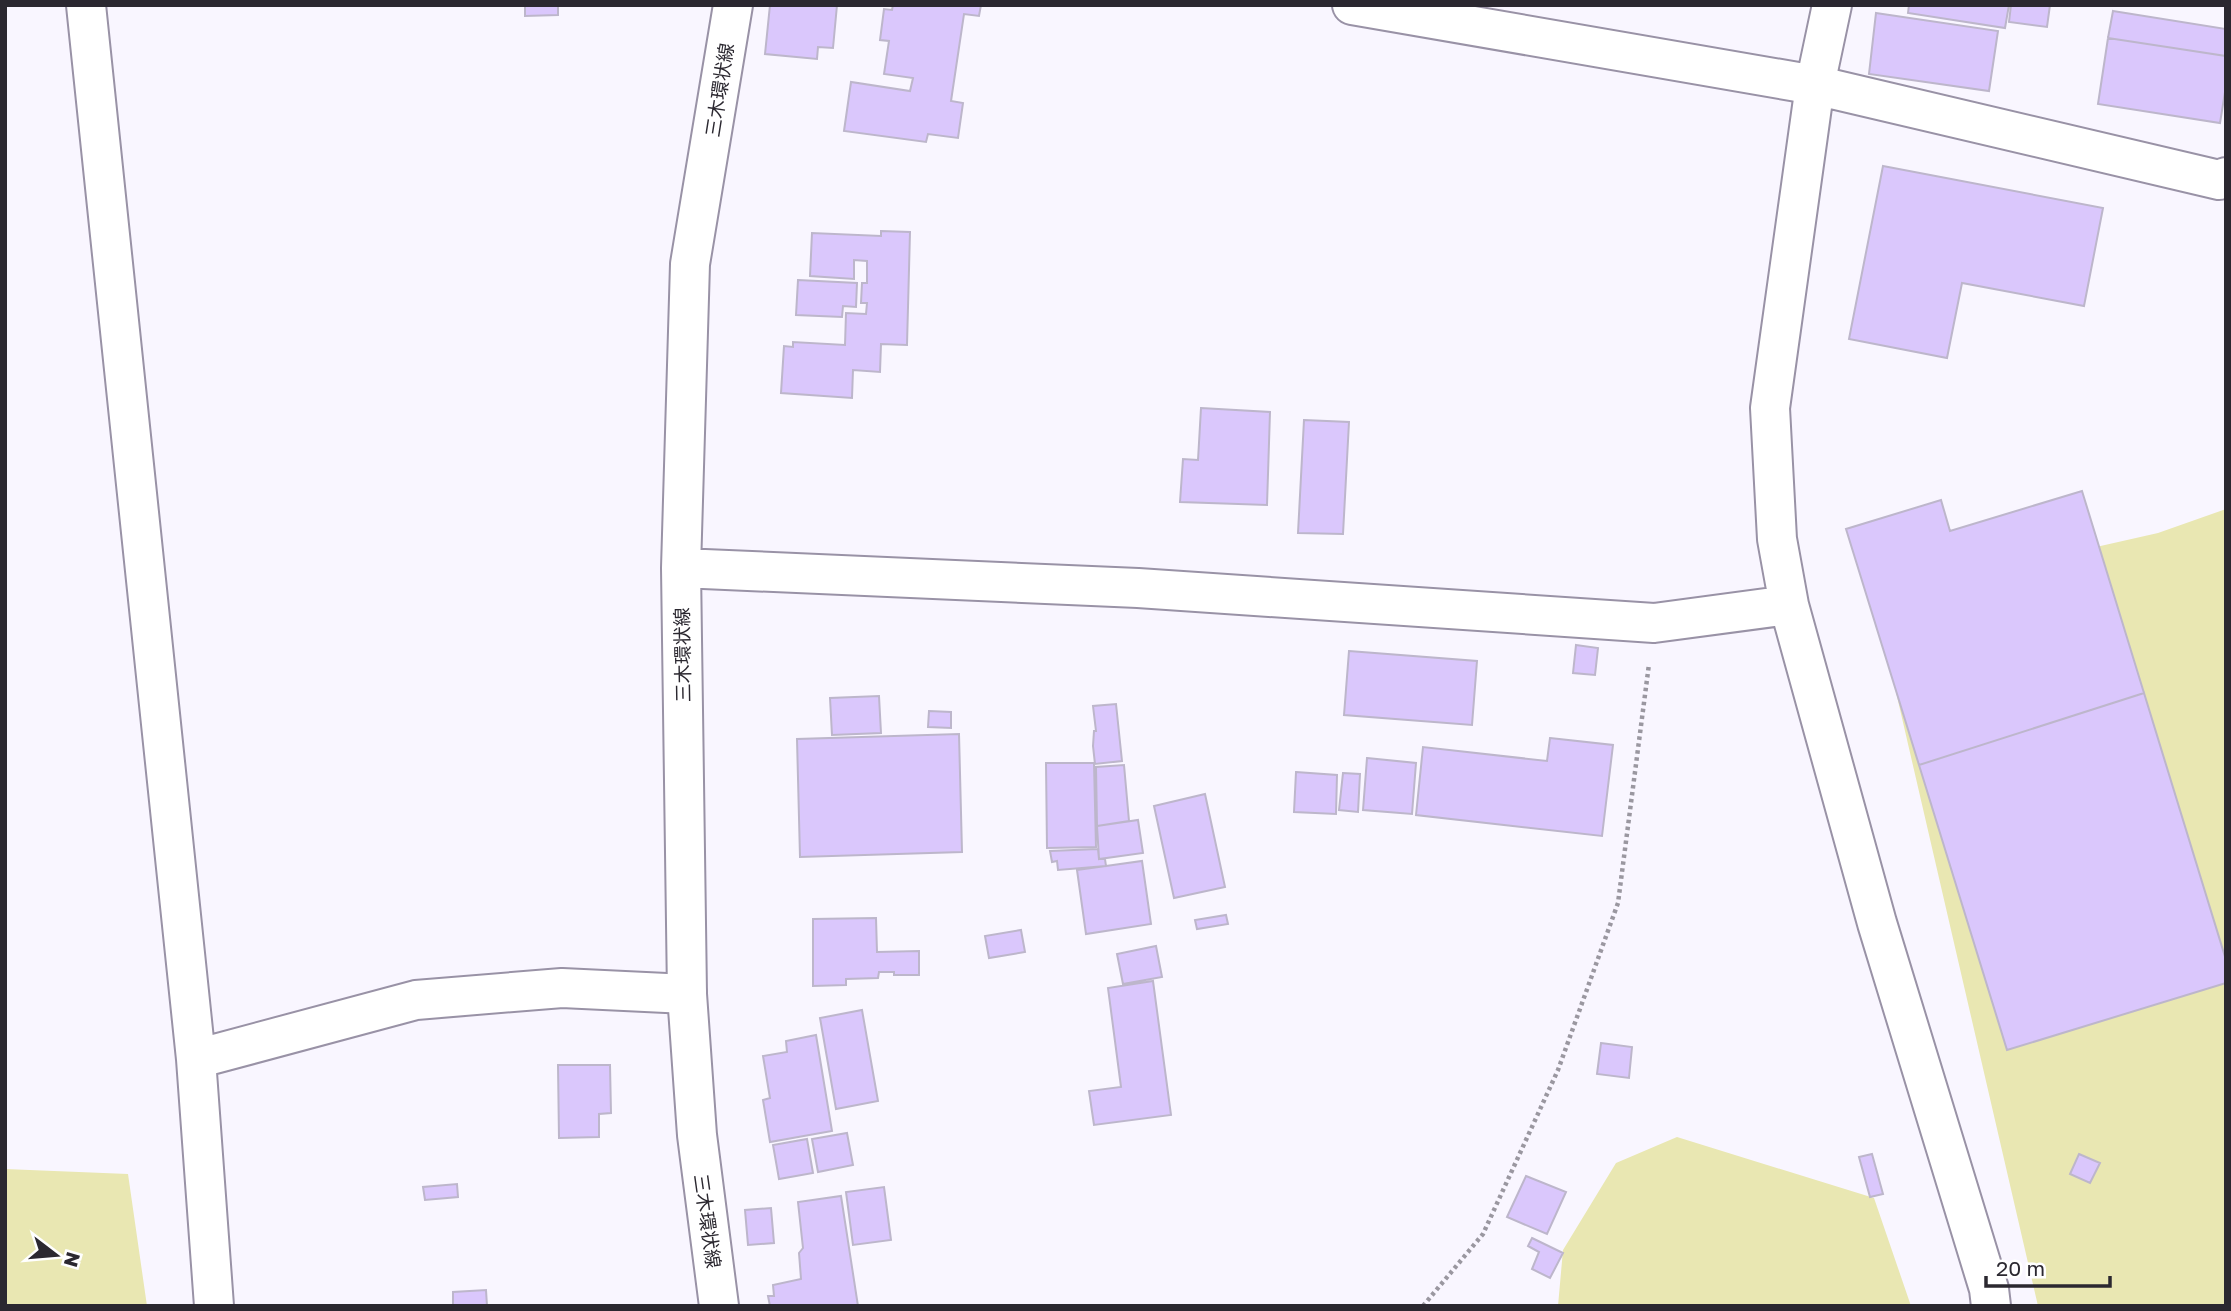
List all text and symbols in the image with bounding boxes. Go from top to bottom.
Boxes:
street label: 三木環状線 [700,41,738,139]
street label: 三木環状線 [670,607,694,703]
street label: 三木環状線 [690,1172,726,1270]
north arrow [21,1220,91,1290]
scale bar [1986,1244,2110,1288]
text: N [60,1250,86,1270]
text: 20 m [1996,1255,2045,1281]

